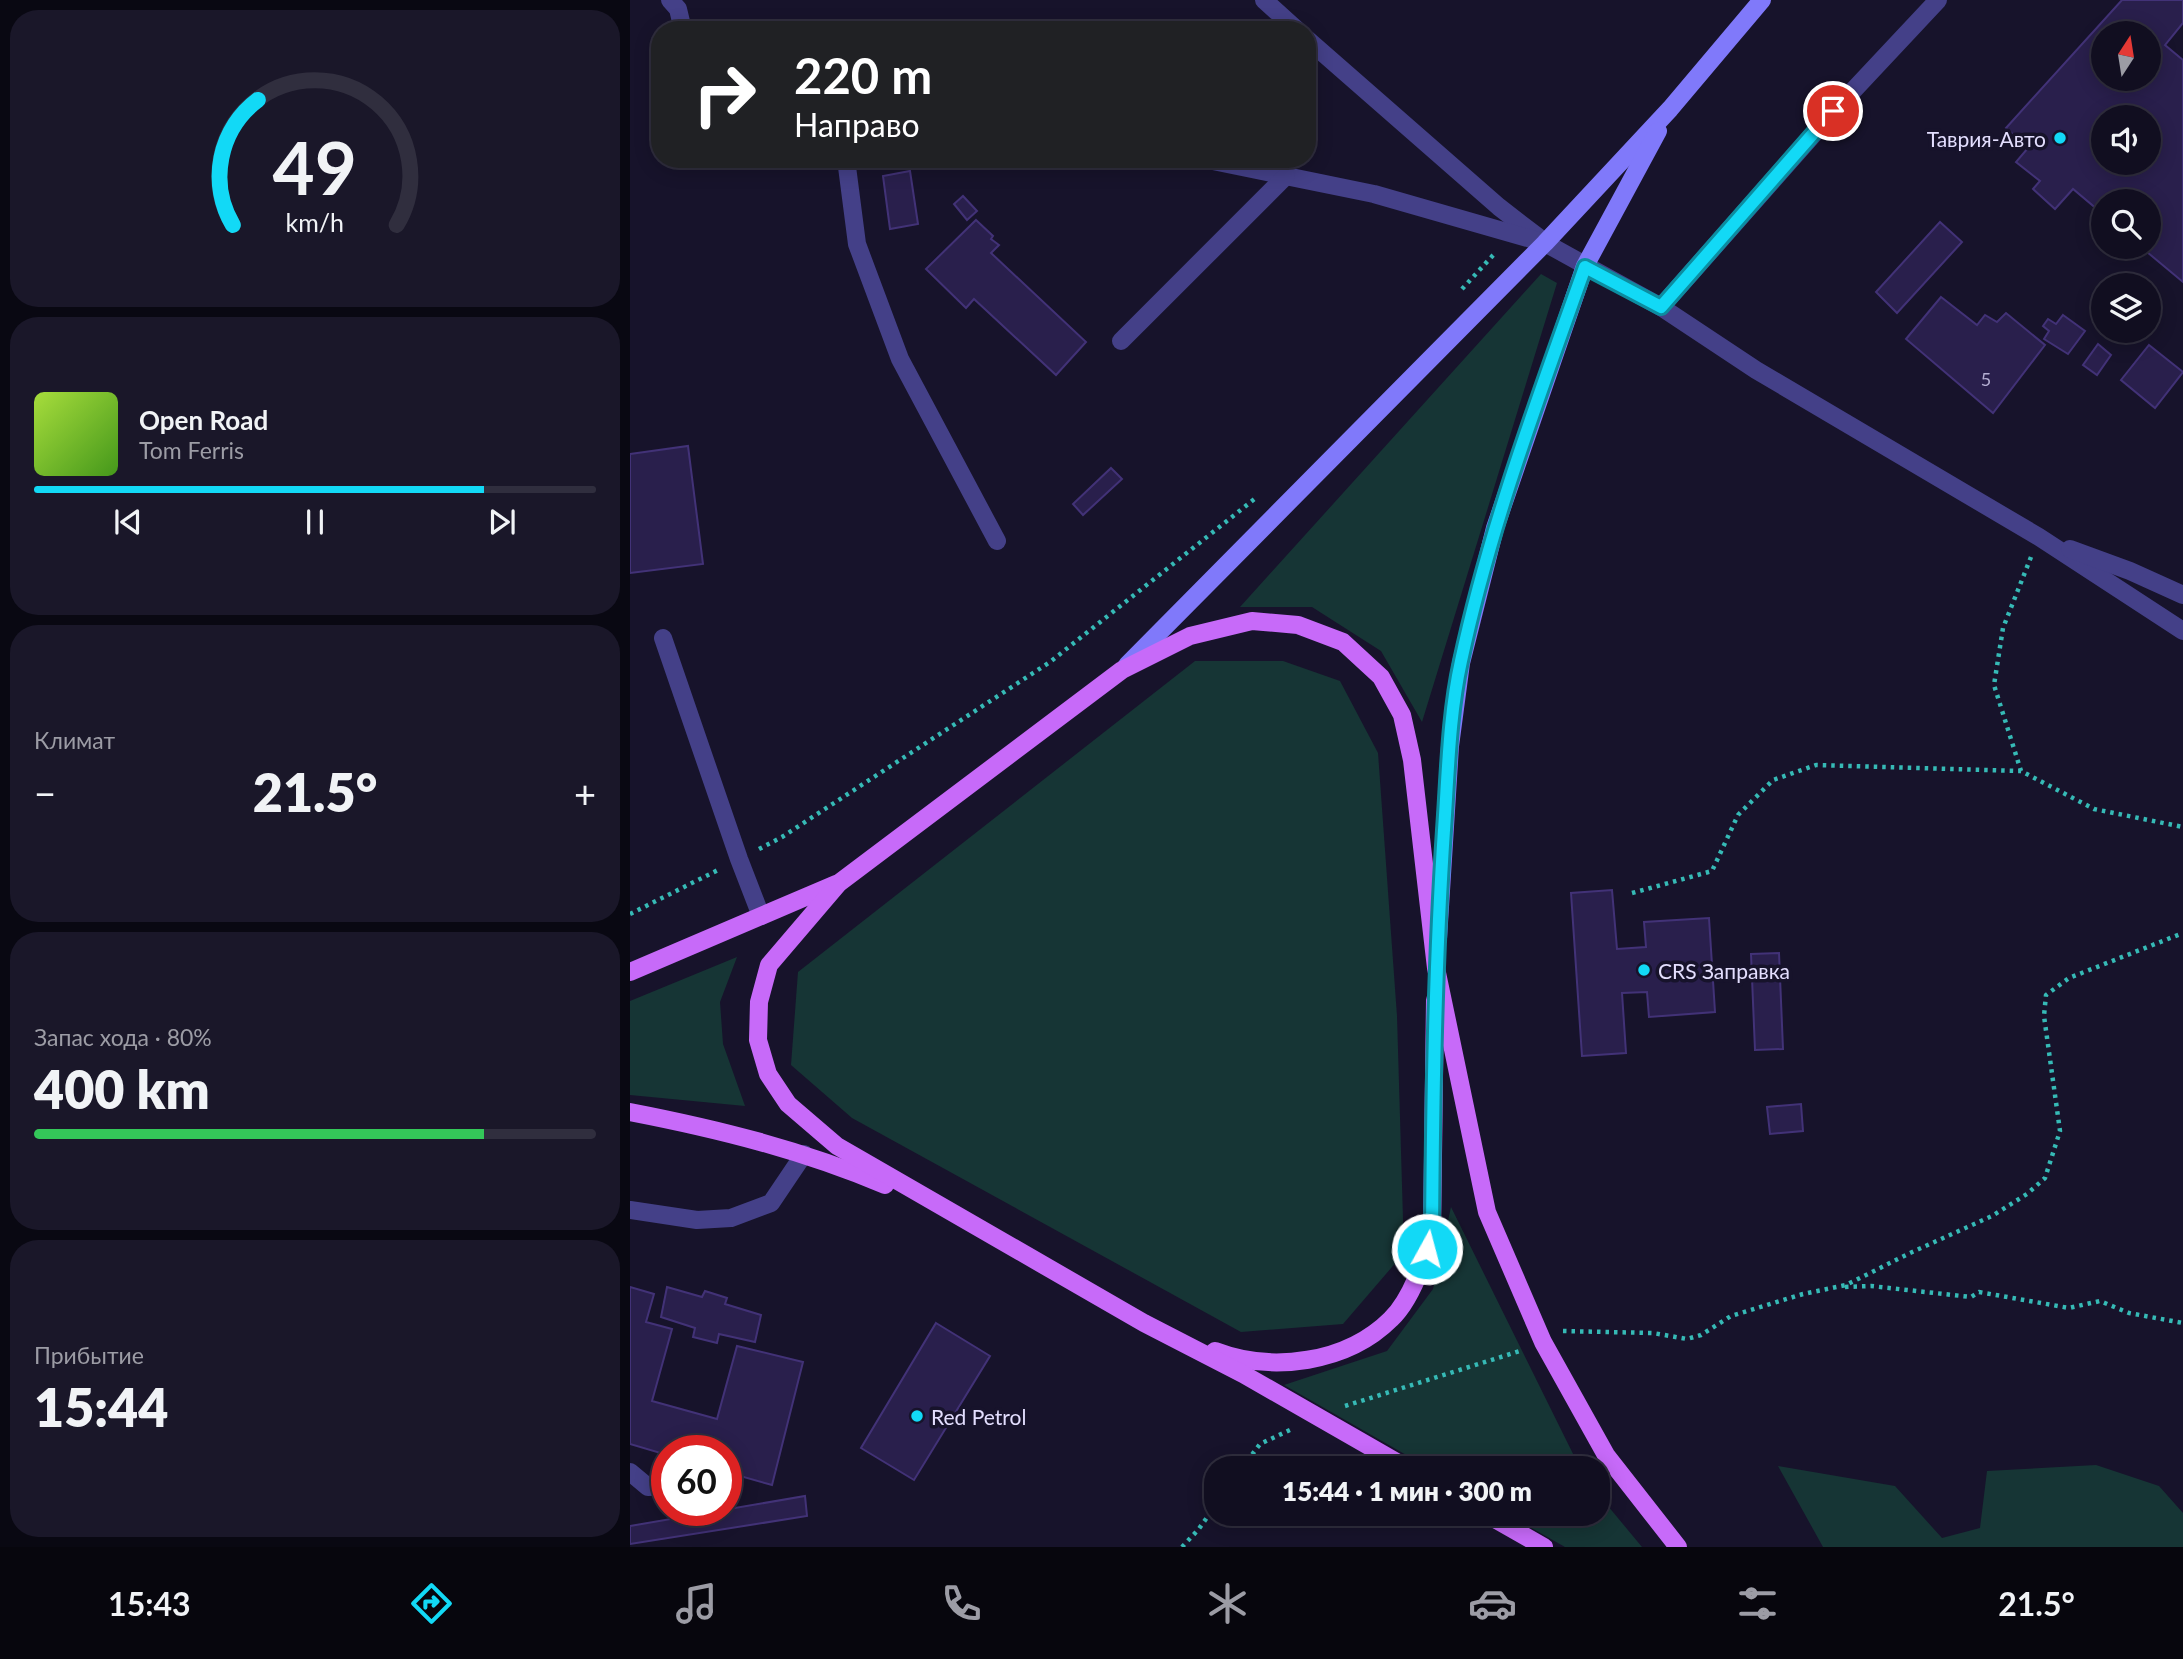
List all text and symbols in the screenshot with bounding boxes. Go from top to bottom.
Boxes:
north arrow [2091,21,2161,91]
map controls [2091,21,2161,343]
text: 220 m [794,46,932,104]
icon: right [679,49,770,140]
pin [1803,81,1863,141]
icon: arrive [1814,92,1852,130]
text: Направо [794,105,920,144]
button: sound [2091,105,2161,175]
text: 49 [273,123,357,211]
place label: Таврия-Авто [1927,126,2046,151]
marker: Таврия-Авто [2052,130,2068,146]
button: search [2091,189,2161,259]
text: km/h [286,207,344,237]
button: layers [2091,273,2161,343]
house number: 5 [1981,368,1991,390]
text: Open Road [139,404,268,436]
text: Tom Ferris [139,436,244,464]
icon: previous [109,503,147,541]
icon: pause [296,503,334,541]
icon: next [483,503,521,541]
text: Климат [34,726,115,754]
text: 21.5° [253,761,377,823]
text: − [34,770,56,816]
text: + [574,770,596,816]
place label: CRS Заправка [1658,958,1790,983]
marker: CRS Заправка [1636,962,1652,978]
text: Запас хода · 80% [34,1023,212,1051]
text: 400 km [34,1058,210,1120]
position arrow [1390,1212,1464,1286]
text: Прибытие [34,1341,144,1369]
text: 15:44 [34,1376,168,1438]
place label: Red Petrol [931,1404,1026,1429]
marker: Red Petrol [909,1408,925,1424]
speed limit sign: 60 [651,1435,742,1526]
text: 15:44 · 1 мин · 300 m [1282,1475,1532,1507]
icon: directions [407,1579,456,1628]
icon: music [672,1579,721,1628]
icon: phone [937,1579,986,1628]
icon: climate [1203,1579,1252,1628]
icon: car [1468,1579,1517,1628]
icon: filters [1733,1579,1782,1628]
text: 15:43 [108,1584,191,1623]
text: 21.5° [1998,1584,2075,1623]

